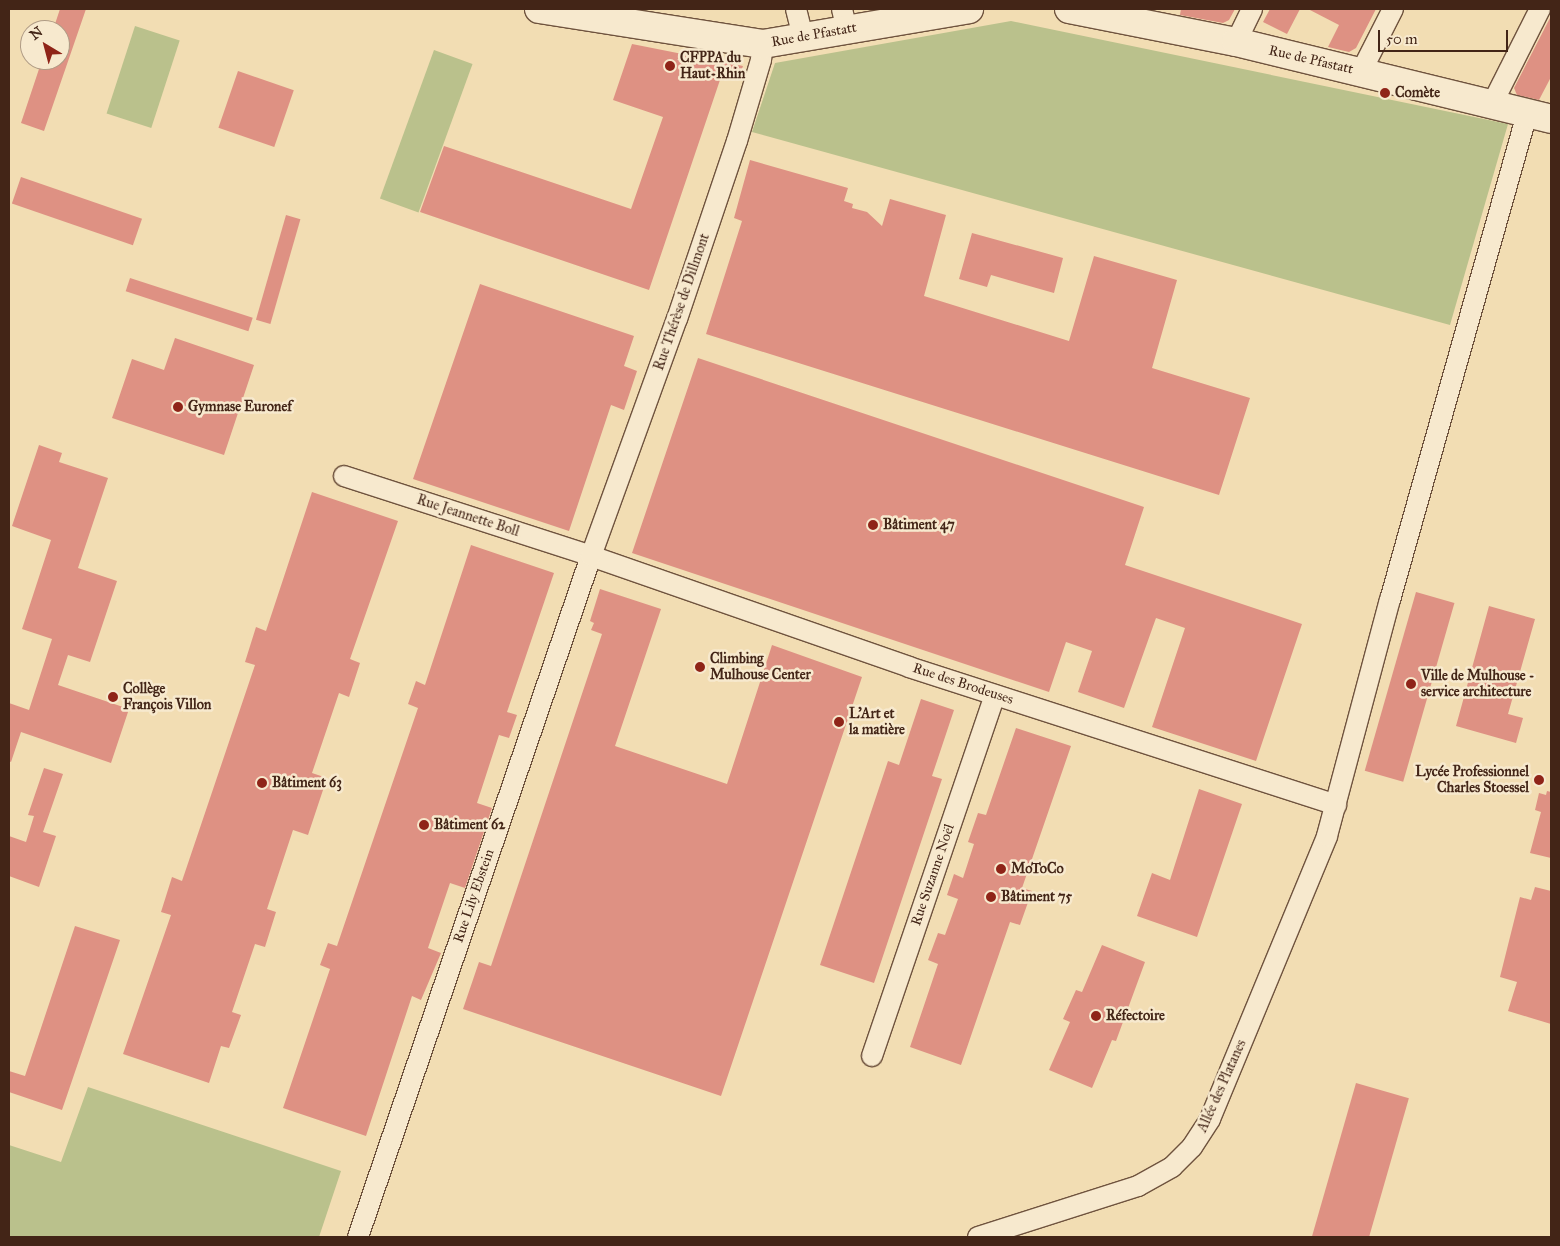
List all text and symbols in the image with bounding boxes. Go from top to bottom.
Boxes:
street label: Rue de Pfastatt [770,19,858,51]
north arrow [20,20,70,70]
scale bar [1380,20,1510,52]
text: N [26,23,46,44]
text: 50 m [1386,30,1418,48]
street label: Rue de Pfastatt [1267,42,1355,78]
place label: CFPPA du Haut-Rhin [680,50,745,82]
marker: CFPPA du Haut-Rhin [664,60,676,72]
place label: Comète [1395,85,1440,101]
marker: Comète [1379,87,1391,99]
street label: Rue Thérèse de Dillmont [651,231,713,373]
place label: Gymnase Euronef [188,399,292,415]
marker: Gymnase Euronef [172,401,184,413]
street label: Rue Jeannette Boll [415,492,521,540]
place label: Bâtiment 47 [883,517,955,533]
marker: Bâtiment 47 [867,519,879,531]
place label: Climbing Mulhouse Center [710,651,811,684]
street label: Rue des Brodeuses [911,660,1015,708]
marker: Climbing Mulhouse Center [694,661,706,673]
place label: Ville de Mulhouse - service architecture [1421,668,1534,700]
marker: Ville de Mulhouse - service architecture [1405,678,1417,690]
place label: Collège François Villon [123,681,211,714]
marker: Collège François Villon [107,691,119,703]
place label: L'Art et la matière [849,706,905,739]
marker: L'Art et la matière [833,716,845,728]
place label: Lycée Professionnel Charles Stoessel [1415,764,1529,796]
marker: Lycée Professionnel Charles Stoessel [1533,774,1545,786]
place label: Bâtiment 63 [272,775,342,791]
marker: Bâtiment 63 [256,777,268,789]
place label: Bâtiment 62 [434,817,505,833]
marker: Bâtiment 62 [418,819,430,831]
street label: Rue Suzanne Noël [908,822,958,928]
street label: Rue Lily Ebstein [450,847,498,945]
place label: MoToCo [1011,861,1064,877]
marker: MoToCo [995,863,1007,875]
place label: Bâtiment 75 [1001,889,1072,905]
marker: Bâtiment 75 [985,891,997,903]
place label: Réfectoire [1106,1008,1165,1024]
marker: Réfectoire [1090,1010,1102,1022]
street label: Allée des Platanes [1194,1037,1250,1135]

